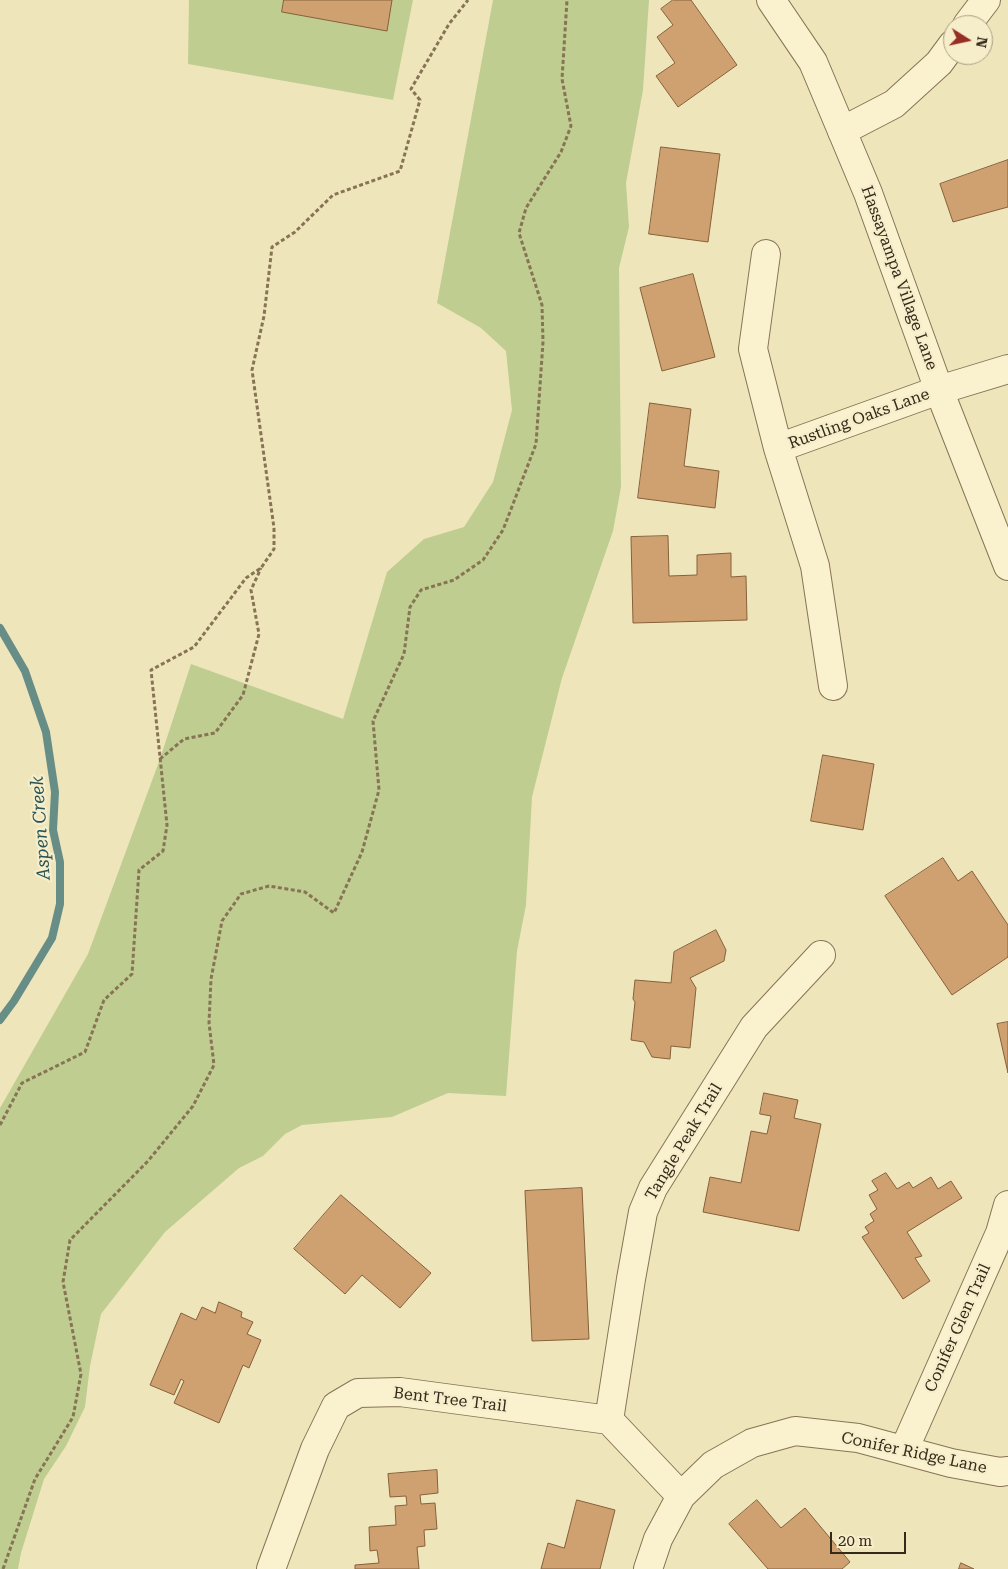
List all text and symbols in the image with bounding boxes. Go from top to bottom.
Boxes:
north arrow [943,15,993,65]
text: N [973,36,991,49]
street label: Hassayampa Village Lane [857,183,941,373]
street label: Rustling Oaks Lane [786,385,932,453]
water label: Aspen Creek [27,775,55,881]
street label: Tangle Peak Trail [642,1080,726,1204]
street label: Conifer Glen Trail [921,1261,995,1395]
street label: Bent Tree Trail [392,1384,508,1416]
street label: Conifer Ridge Lane [840,1428,988,1478]
scale bar [833,1522,909,1554]
text: 20 m [838,1532,872,1550]

